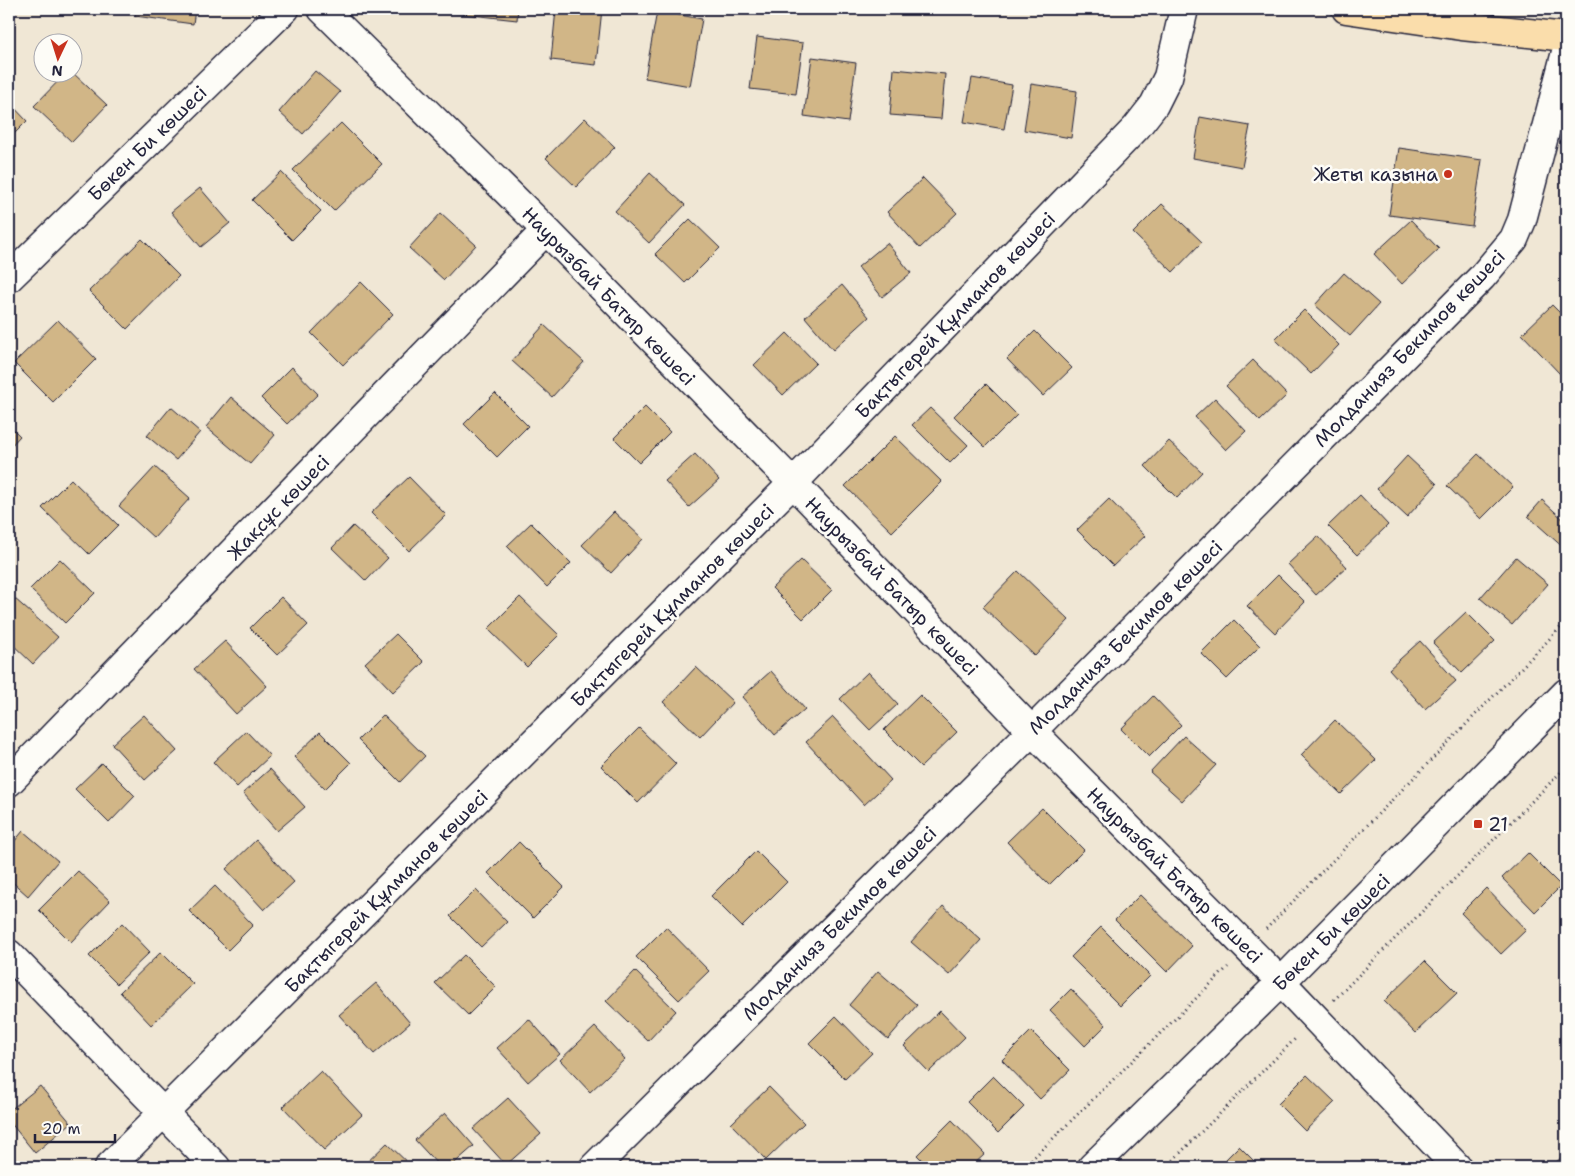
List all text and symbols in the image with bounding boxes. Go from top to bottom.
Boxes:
north arrow [32,32,82,82]
text: N [51,62,63,80]
street label: Бөкен Би көшесі [82,80,212,207]
place label: Жеты казына [1314,162,1438,187]
marker: Жеты казына [1442,168,1454,180]
street label: Наурызбай Батыр көшесі [517,202,701,391]
street label: Бақтыгерей Құлманов көшесі [850,207,1061,424]
street label: Молданияз Бекимов көшесі [1308,244,1510,452]
street label: Жақсұс көшесі [222,449,335,565]
street label: Наурызбай Батыр көшесі [800,492,984,681]
street label: Бақтыгерей Құлманов көшесі [565,498,779,712]
street label: Молданияз Бекимов көшесі [1023,535,1228,740]
street label: Наурызбай Батыр көшесі [1081,782,1268,969]
street label: Бақтыгерей Құлманов көшесі [279,784,493,998]
place label: 21 [1488,812,1508,837]
marker: 21 [1472,818,1484,830]
street label: Молданияз Бекимов көшесі [737,821,942,1026]
street label: Бөкен Би көшесі [1267,868,1395,996]
scale bar [35,1111,115,1143]
text: 20 m [42,1119,81,1139]

